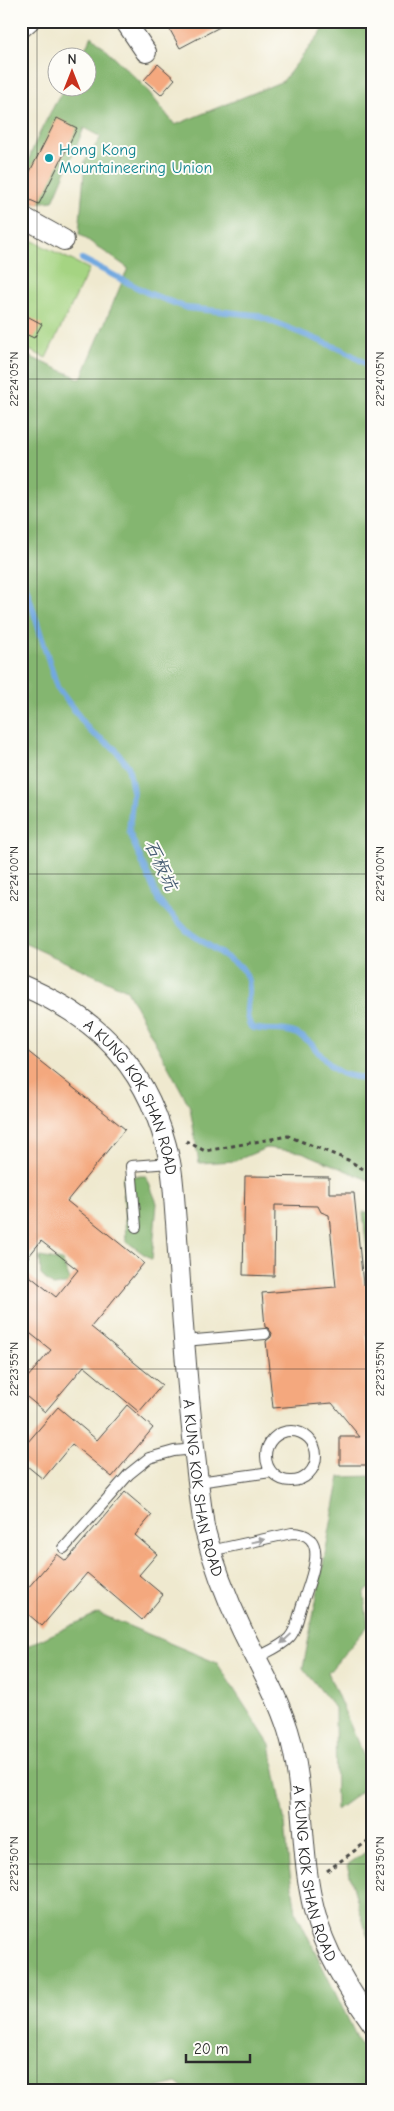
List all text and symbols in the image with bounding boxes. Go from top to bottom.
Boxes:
north arrow [48,48,98,98]
text: N [67,51,77,68]
place label: Hong Kong Mountaineering Union [59,141,212,177]
marker: Hong Kong Mountaineering Union [43,152,55,164]
text: 22°24'05"N [7,352,21,406]
text: 22°24'05"N [373,352,387,406]
water label: 石板坑 [140,836,182,896]
text: 22°24'00"N [7,846,21,902]
text: 22°24'00"N [373,846,387,902]
street label: A KUNG KOK SHAN ROAD [80,1016,180,1176]
text: 22°23'55"N [7,1342,21,1396]
text: 22°23'55"N [373,1342,387,1396]
street label: A KUNG KOK SHAN ROAD [179,1398,227,1579]
one-way arrow [250,1537,265,1545]
one-way arrow [281,1633,293,1645]
street label: A KUNG KOK SHAN ROAD [289,1784,340,1965]
text: 22°23'50"N [7,1836,21,1892]
text: 22°23'50"N [373,1836,387,1892]
scale bar [186,2031,250,2063]
text: 20 m [194,2040,228,2058]

